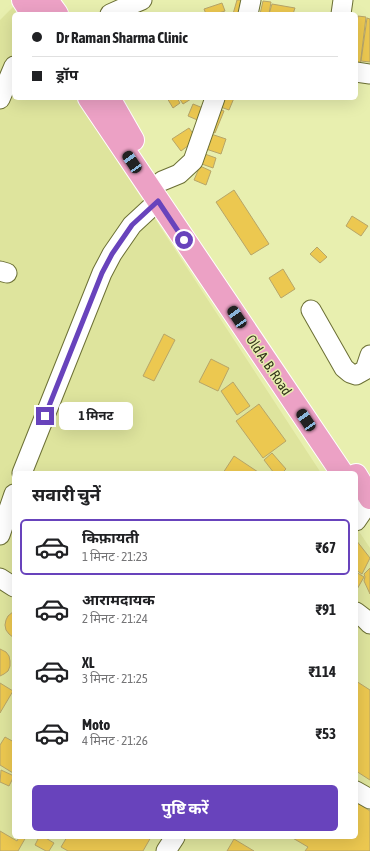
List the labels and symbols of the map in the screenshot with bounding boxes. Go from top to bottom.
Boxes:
car [120,149,144,175]
route start [175,231,193,249]
car [225,304,249,330]
street label: Old A. B. Road [243,332,295,398]
callout: 1 मिनट [59,402,133,430]
route end [36,407,54,425]
car [294,407,318,433]

